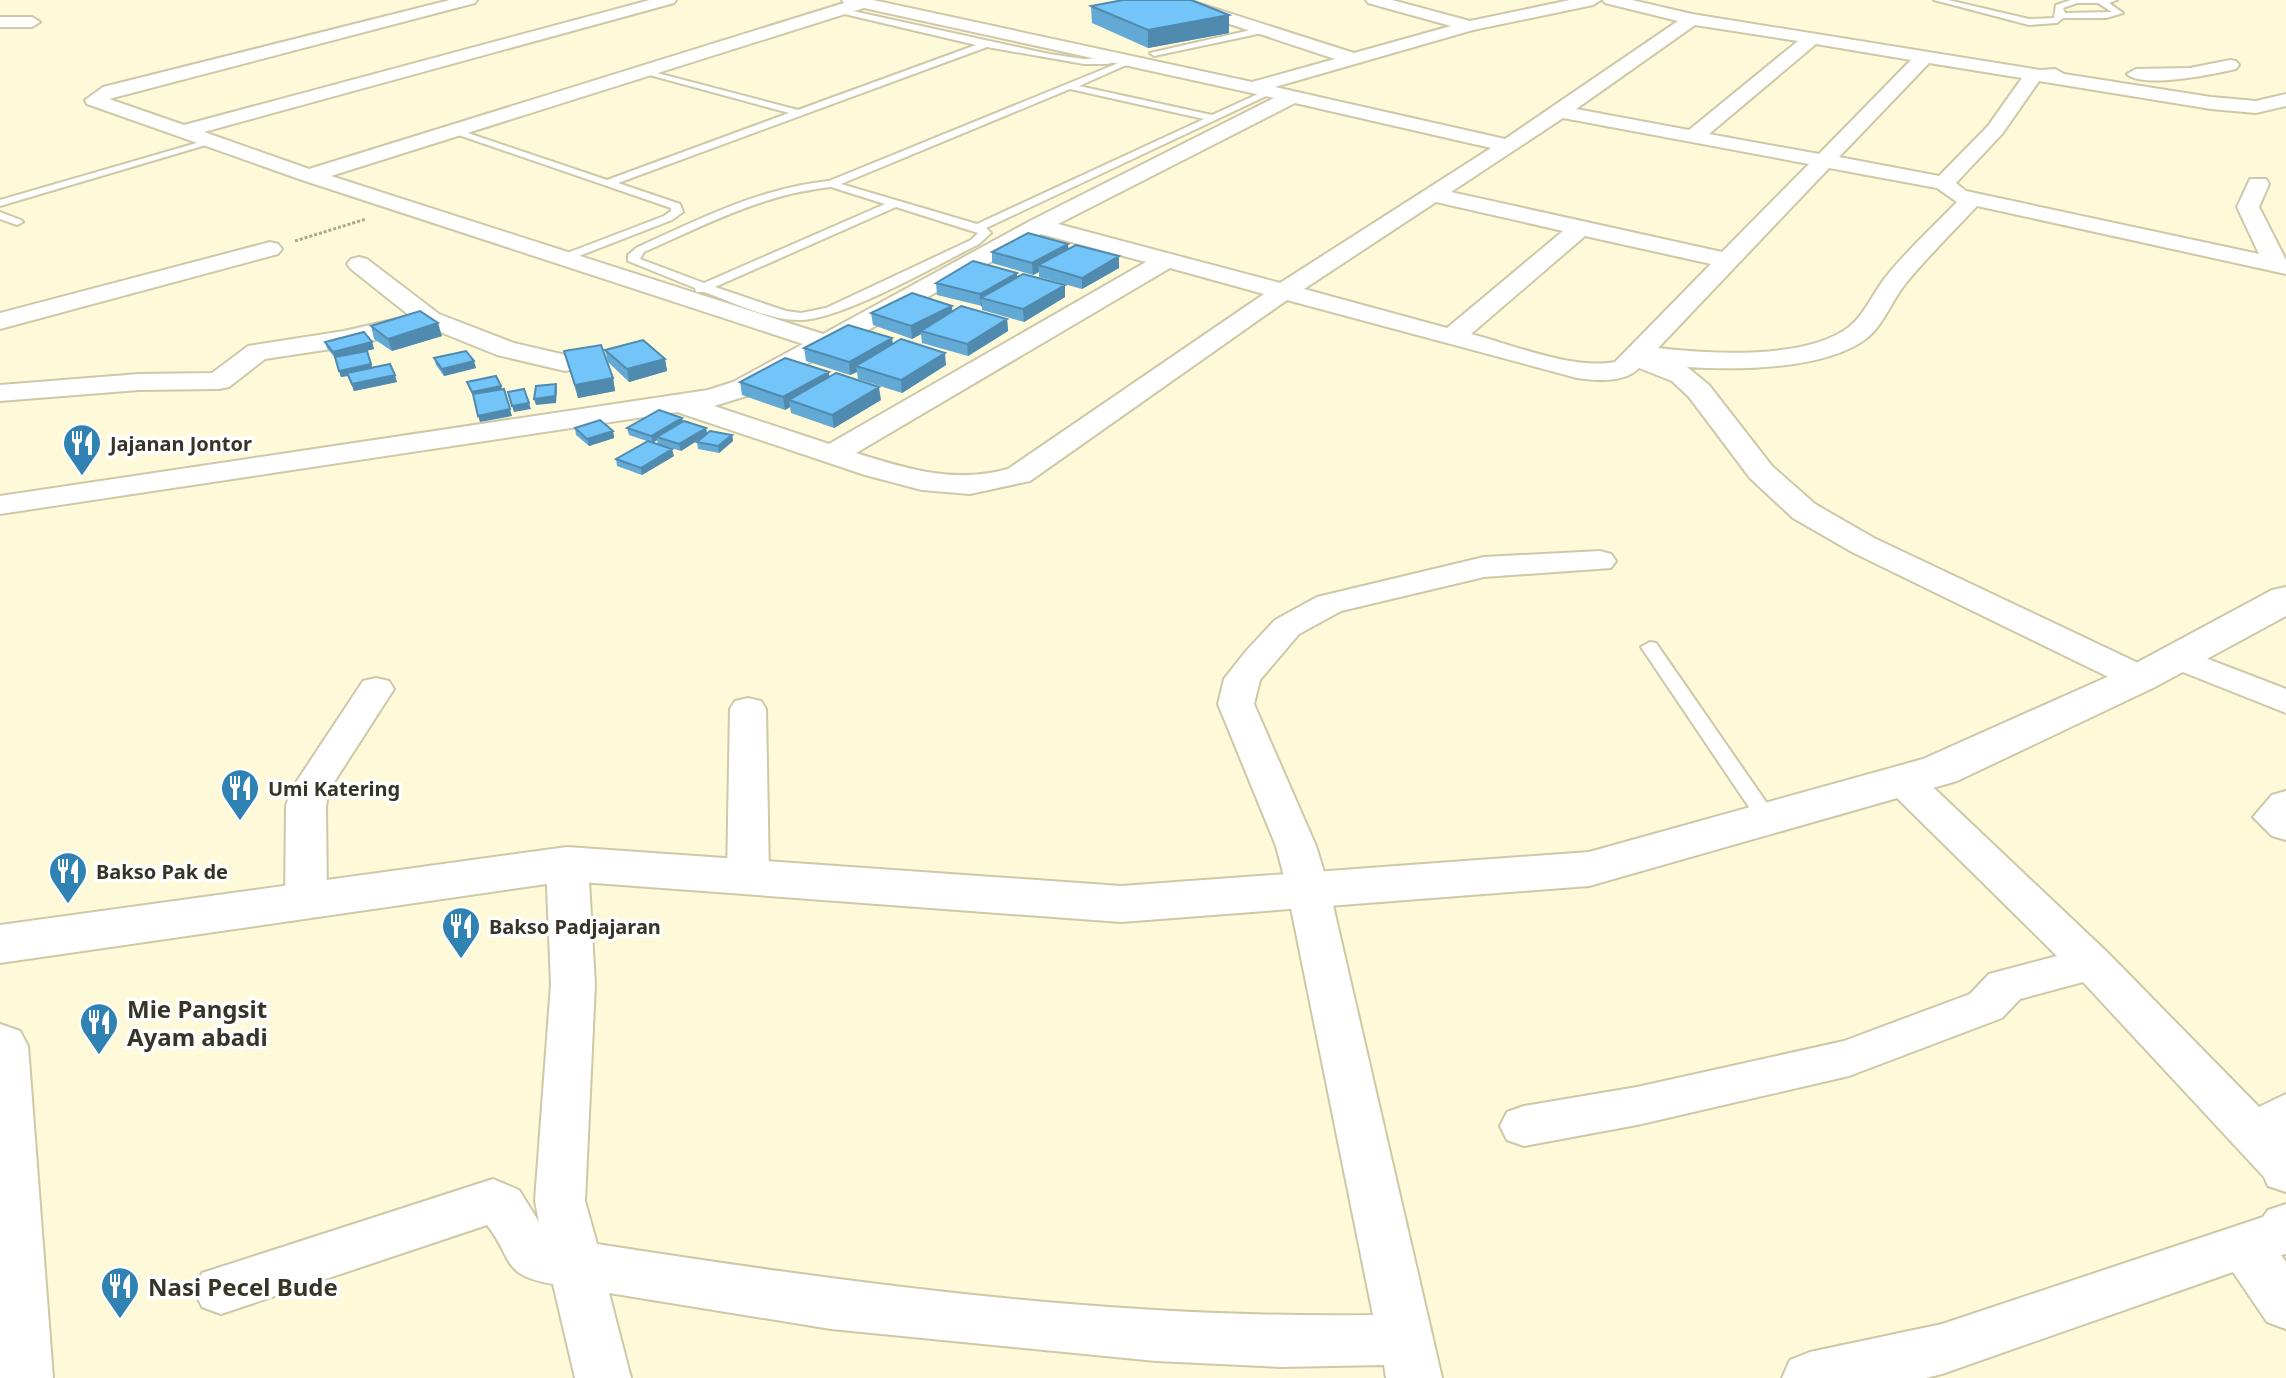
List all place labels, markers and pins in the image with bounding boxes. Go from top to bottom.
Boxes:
restaurant icon: Jajanan Jontor [61,422,103,477]
place label: Jajanan Jontor [108,430,252,457]
restaurant icon: Umi Katering [219,767,261,822]
place label: Umi Katering [268,775,400,802]
restaurant icon: Bakso Pak de [47,850,89,905]
place label: Bakso Pak de [96,858,228,885]
restaurant icon: Bakso Padjajaran [440,905,482,960]
place label: Bakso Padjajaran [489,913,661,940]
place label: Mie Pangsit Ayam abadi [127,992,268,1053]
restaurant icon: Mie Pangsit Ayam abadi [78,1001,120,1056]
restaurant icon: Nasi Pecel Bude [99,1265,141,1320]
place label: Nasi Pecel Bude [148,1270,338,1303]

